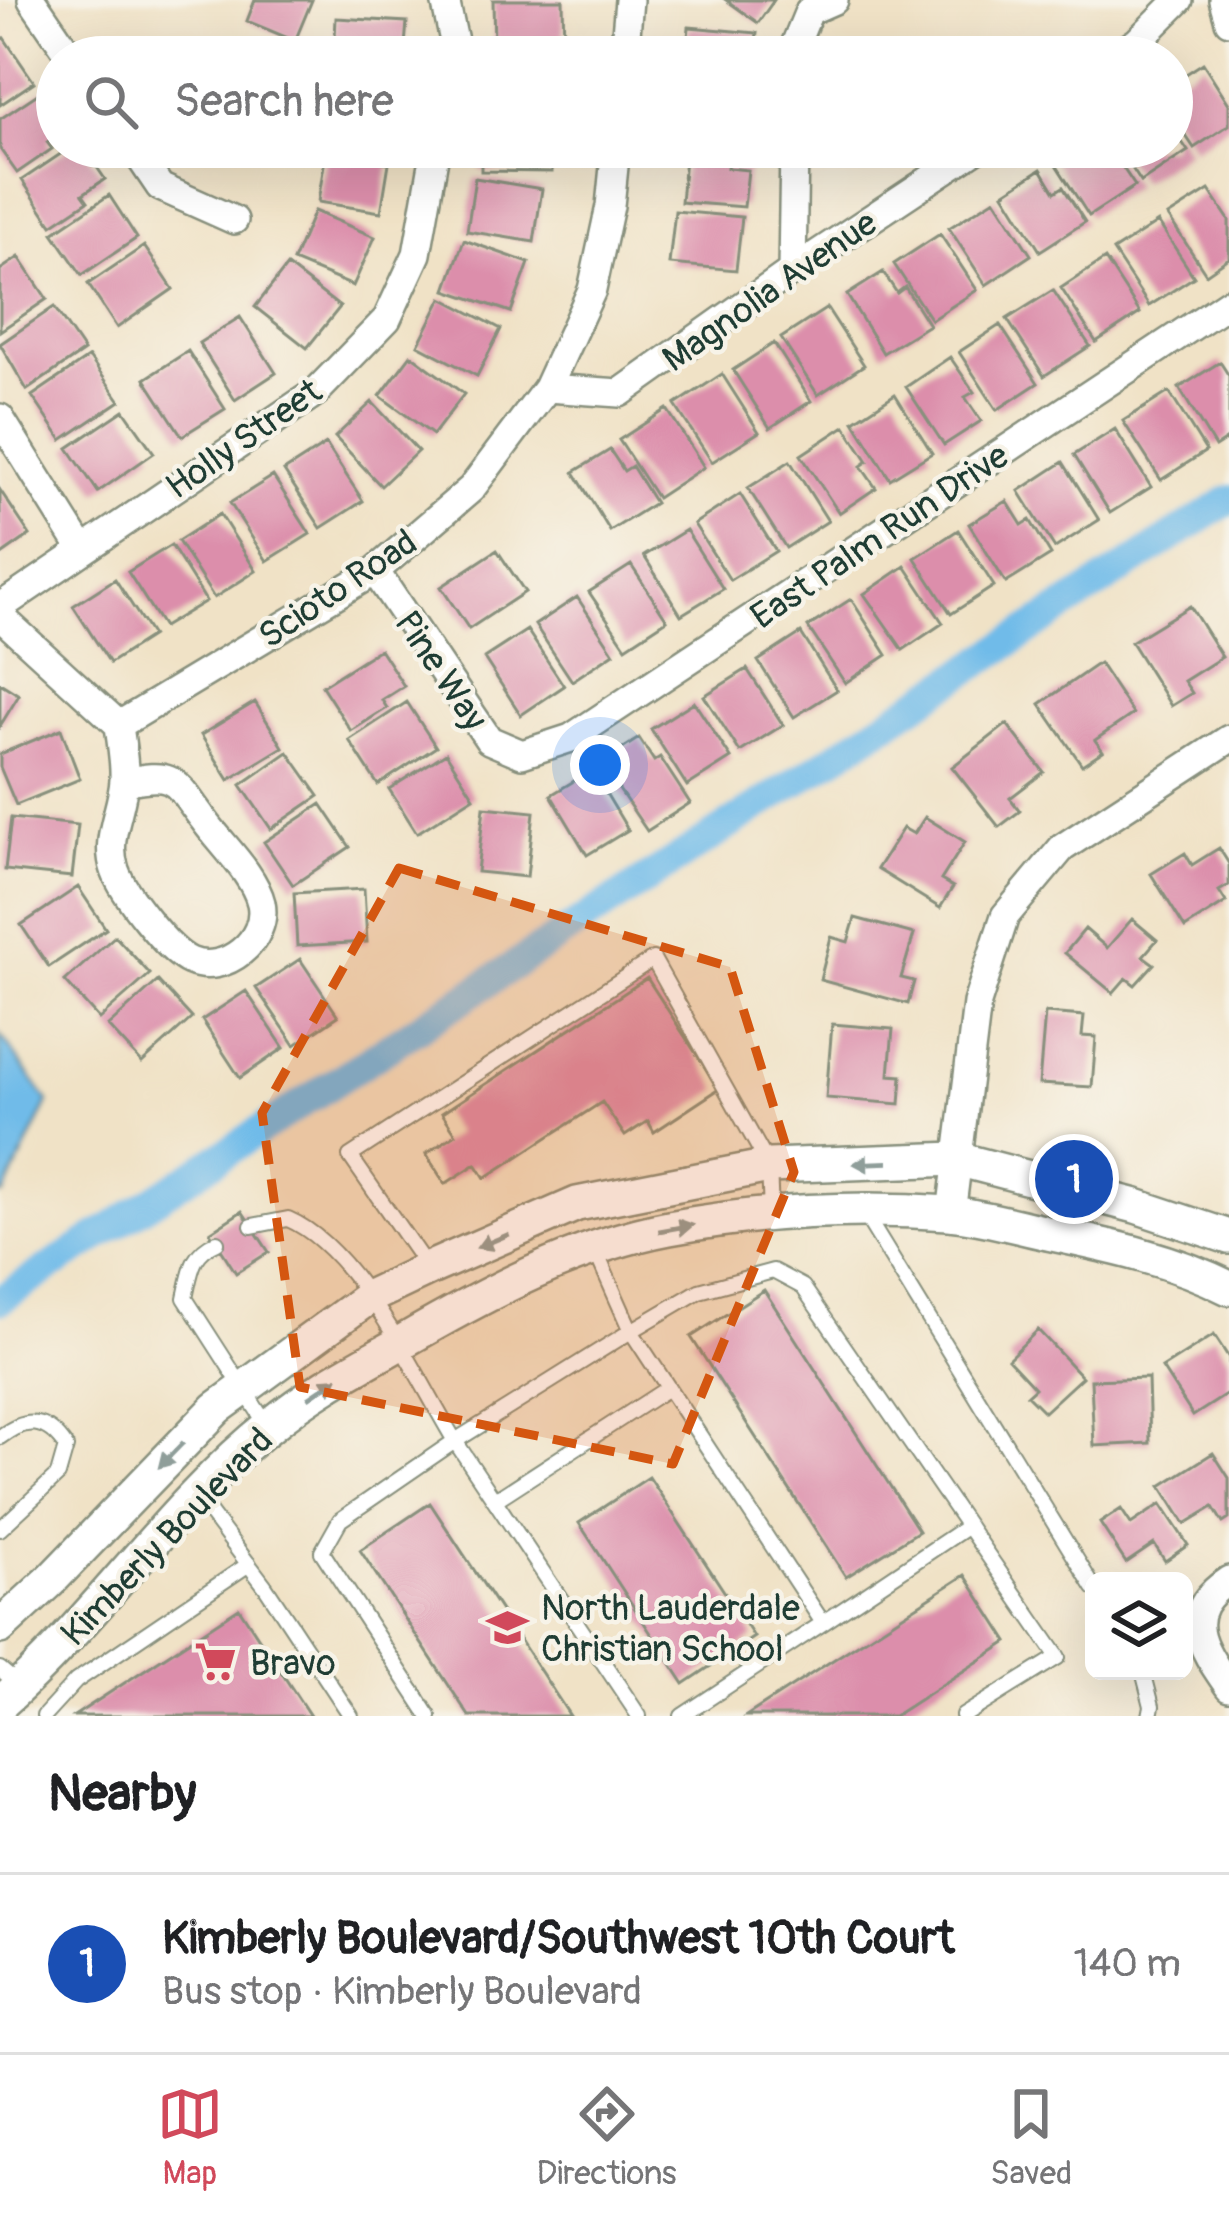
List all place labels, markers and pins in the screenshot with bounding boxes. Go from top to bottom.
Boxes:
pin: 1 [1035,1134,1113,1224]
place label: North Lauderdale Christian School [541,1586,800,1672]
school or university icon: North Lauderdale Christian School [484,1605,530,1651]
supermarket icon: Bravo [193,1639,239,1685]
place label: Bravo [250,1641,336,1686]

